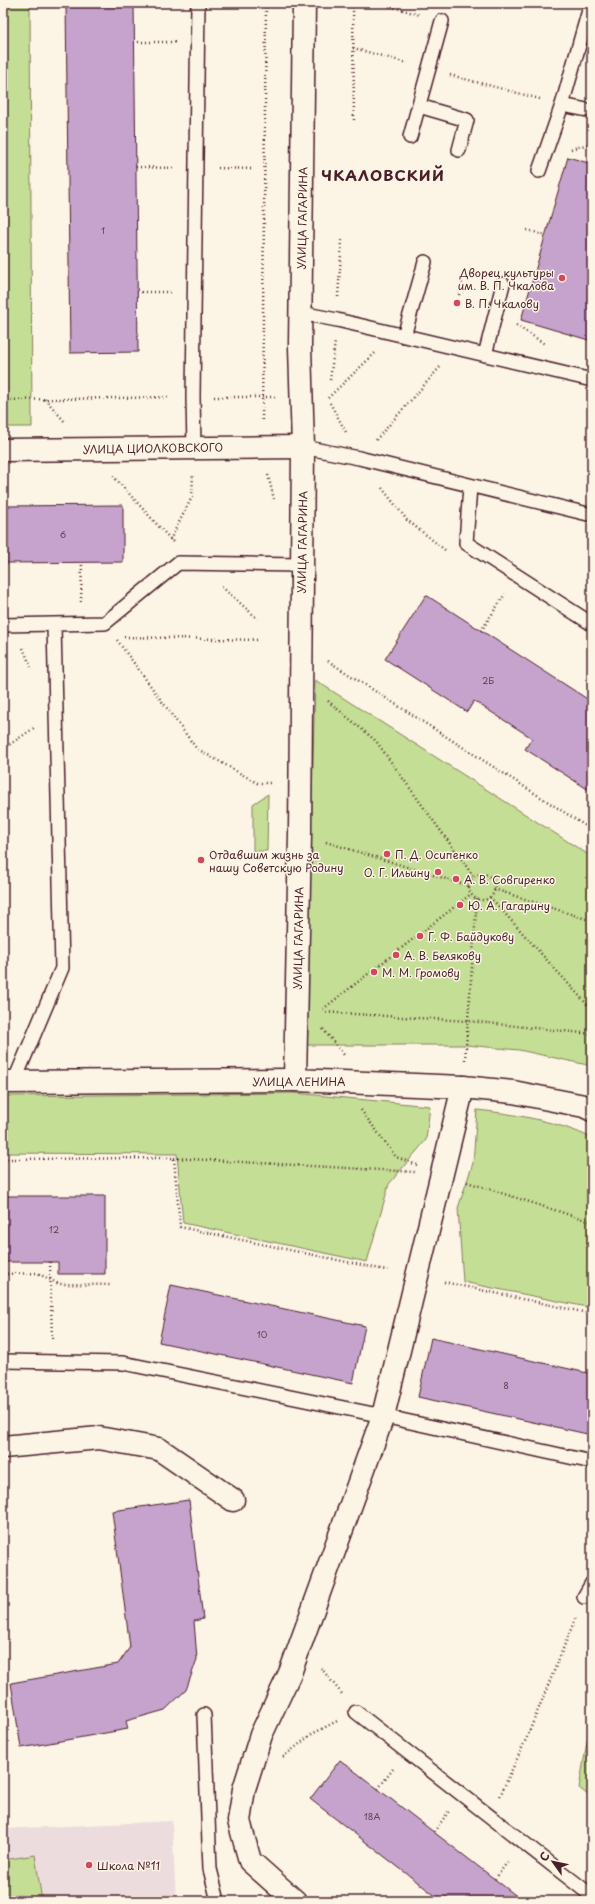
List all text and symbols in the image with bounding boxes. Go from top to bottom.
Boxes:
district label: ЧКАЛОВСКИЙ [321,163,445,186]
street label: УЛИЦА ГАГАРИНА [293,166,311,269]
house number: 1 [101,223,105,237]
place label: Дворец культуры им. В. П. Чкалова [458,264,554,294]
marker: Дворец культуры им. В. П. Чкалова [557,273,567,283]
place label: В. П. Чкалову [465,295,539,312]
marker: В. П. Чкалову [452,298,462,308]
street label: УЛИЦА ЦИОЛКОВСКОГО [83,438,223,458]
street label: УЛИЦА ГАГАРИНА [293,490,311,593]
house number: 6 [60,527,66,541]
house number: 2Б [482,673,494,687]
place label: Отдавшим жизнь за нашу Советскую Родину [209,846,344,876]
place label: П. Д. Осипенко [395,846,478,863]
marker: П. Д. Осипенко [382,849,392,859]
marker: Отдавшим жизнь за нашу Советскую Родину [196,855,206,865]
place label: О. Г. Ильину [364,864,430,881]
marker: О. Г. Ильину [433,867,443,877]
place label: А. В. Совгиренко [464,871,555,888]
marker: А. В. Совгиренко [451,874,461,884]
street label: УЛИЦА ГАГАРИНА [289,886,307,989]
place label: Ю. А. Гагарину [468,897,550,914]
marker: Ю. А. Гагарину [455,900,465,910]
place label: Г. Ф. Байдукову [428,928,514,945]
marker: Г. Ф. Байдукову [415,931,425,941]
place label: А. В. Белякову [404,947,481,964]
marker: А. В. Белякову [391,950,401,960]
place label: М. М. Громову [382,964,460,981]
marker: М. М. Громову [369,967,379,977]
street label: УЛИЦА ЛЕНИНА [253,1073,346,1090]
house number: 12 [49,1222,59,1236]
house number: 10 [257,1327,268,1341]
house number: 8 [503,1378,509,1392]
house number: 18А [364,1809,380,1823]
north arrow [533,1842,573,1882]
text: С [535,1848,554,1864]
place label: Школа №11 [97,1857,160,1874]
marker: Школа №11 [84,1860,94,1870]

